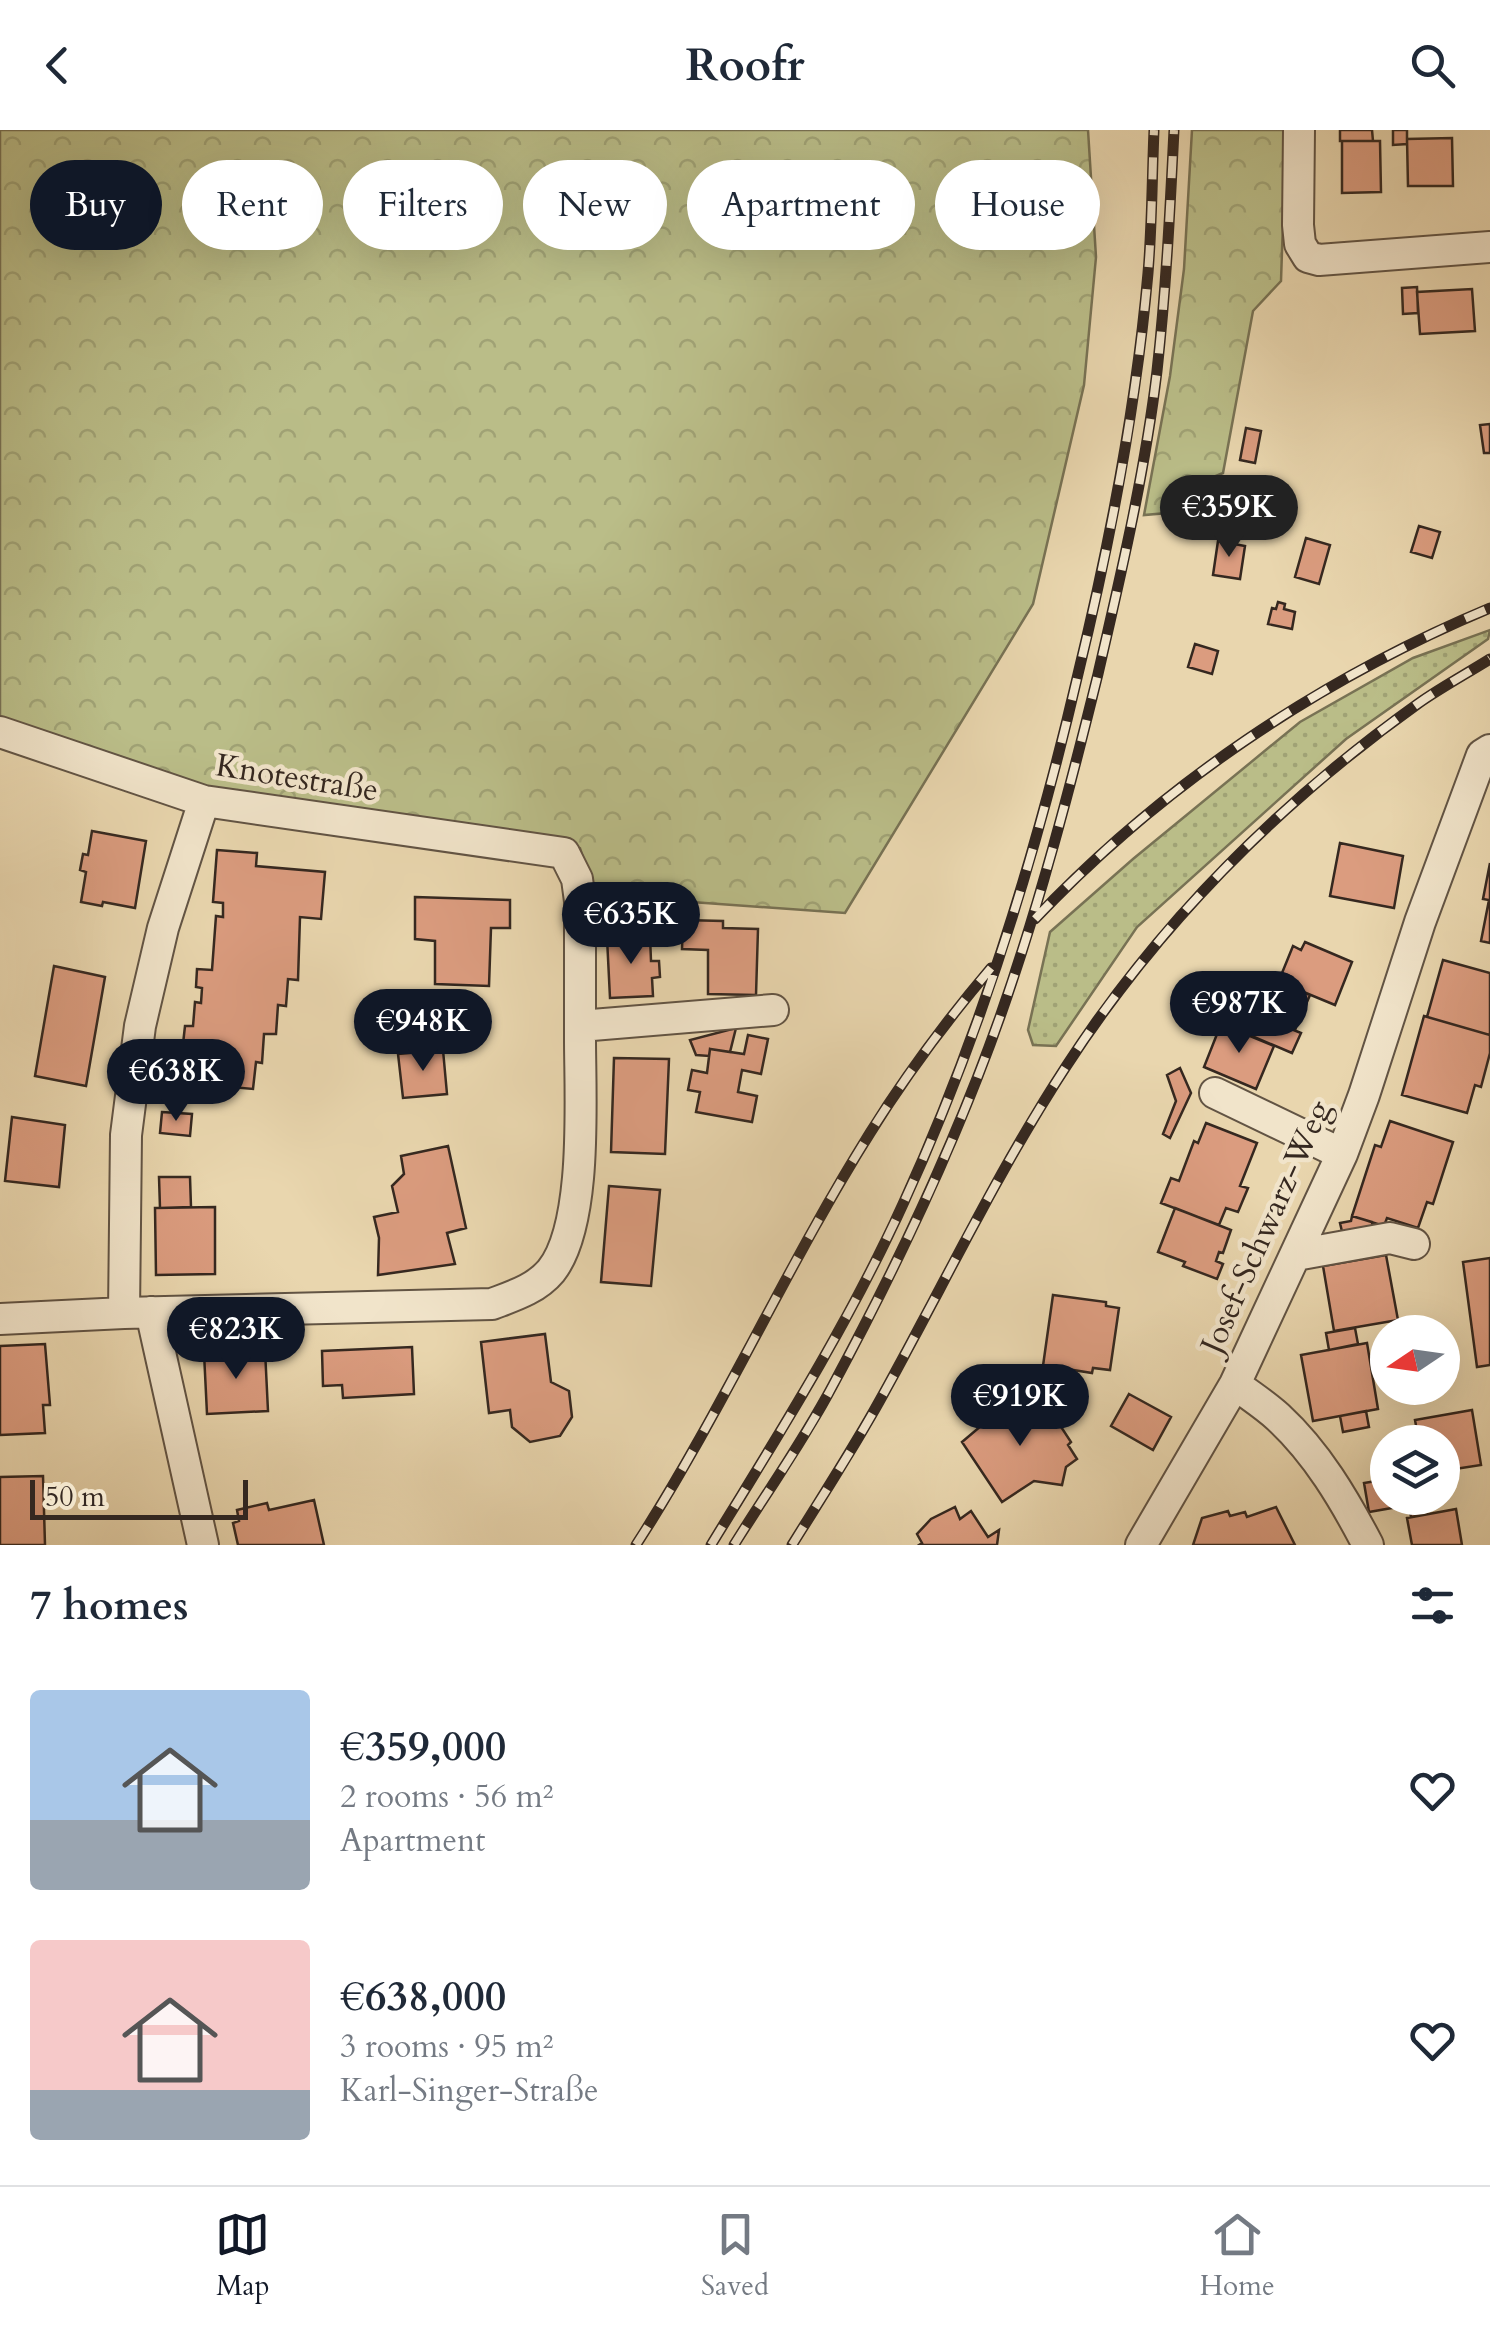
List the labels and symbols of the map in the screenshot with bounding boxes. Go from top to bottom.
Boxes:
pin: €359K [1159,475,1299,560]
street label: Knotestraße [213,743,381,813]
pin: €635K [561,882,701,967]
pin: €987K [1169,971,1309,1056]
pin: €948K [353,989,493,1074]
pin: €638K [106,1039,246,1124]
street label: Josef-Schwarz-Weg [1189,1093,1342,1364]
pin: €823K [166,1297,306,1382]
north arrow [1370,1315,1460,1405]
pin: €919K [950,1364,1090,1449]
scale bar [30,1475,248,1520]

